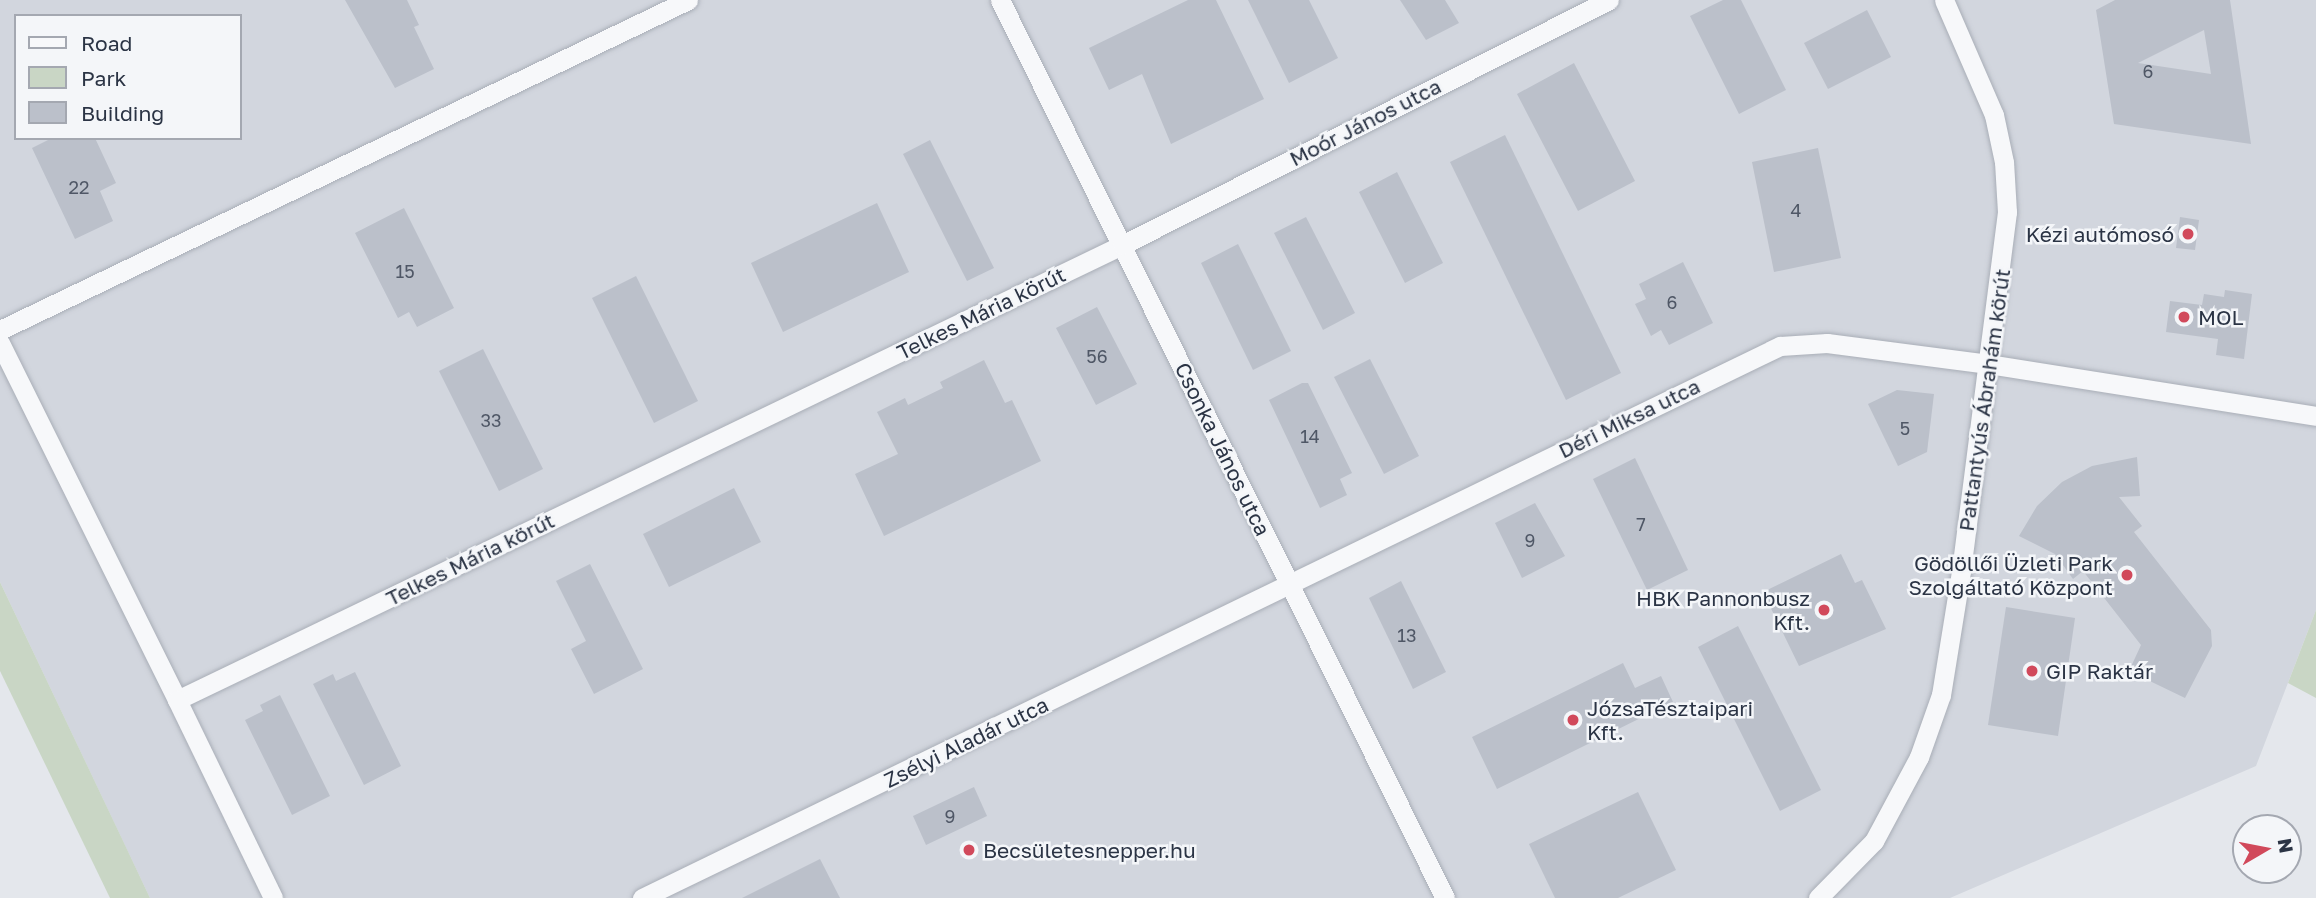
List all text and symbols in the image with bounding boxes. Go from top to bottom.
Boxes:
legend [14,14,242,140]
text: Road [81,30,132,56]
house number: 6 [2143,60,2153,82]
text: Park [81,65,126,91]
street label: Moór János utca [1285,73,1445,171]
text: Building [81,100,164,126]
house number: 22 [69,176,89,198]
house number: 4 [1791,199,1801,221]
place label: Kézi autómosó [2026,221,2174,247]
marker: Kézi autómosó [2180,226,2196,242]
house number: 15 [395,260,415,282]
street label: Telkes Mária körút [893,261,1069,365]
street label: Pattantyús Ábrahám körút [1953,267,2015,533]
house number: 6 [1667,291,1677,313]
place label: MOL [2198,304,2244,330]
marker: MOL [2176,309,2192,325]
house number: 56 [1086,345,1108,367]
street label: Csonka János utca [1170,358,1276,540]
street label: Déri Miksa utca [1554,373,1704,463]
house number: 33 [480,409,502,431]
house number: 5 [1900,417,1910,439]
house number: 14 [1300,425,1320,447]
street label: Telkes Mária körút [382,507,558,611]
house number: 7 [1636,513,1646,535]
house number: 9 [1525,529,1535,551]
place label: Gödöllői Üzleti Park Szolgáltató Központ [1909,550,2113,600]
marker: Gödöllői Üzleti Park Szolgáltató Központ [2119,567,2135,583]
place label: HBK Pannonbusz Kft. [1636,585,1810,635]
marker: HBK Pannonbusz Kft. [1816,602,1832,618]
house number: 13 [1397,624,1417,646]
place label: GIP Raktár [2046,658,2153,684]
marker: GIP Raktár [2024,663,2040,679]
street label: Zsélyi Aladár utca [880,691,1052,793]
place label: JózsaTésztaipari Kft. [1587,695,1753,745]
marker: JózsaTésztaipari Kft. [1565,712,1581,728]
house number: 9 [945,805,955,827]
north arrow [2232,814,2302,884]
text: N [2274,836,2299,855]
place label: Becsületesnepper.hu [983,837,1196,863]
marker: Becsületesnepper.hu [961,842,977,858]

